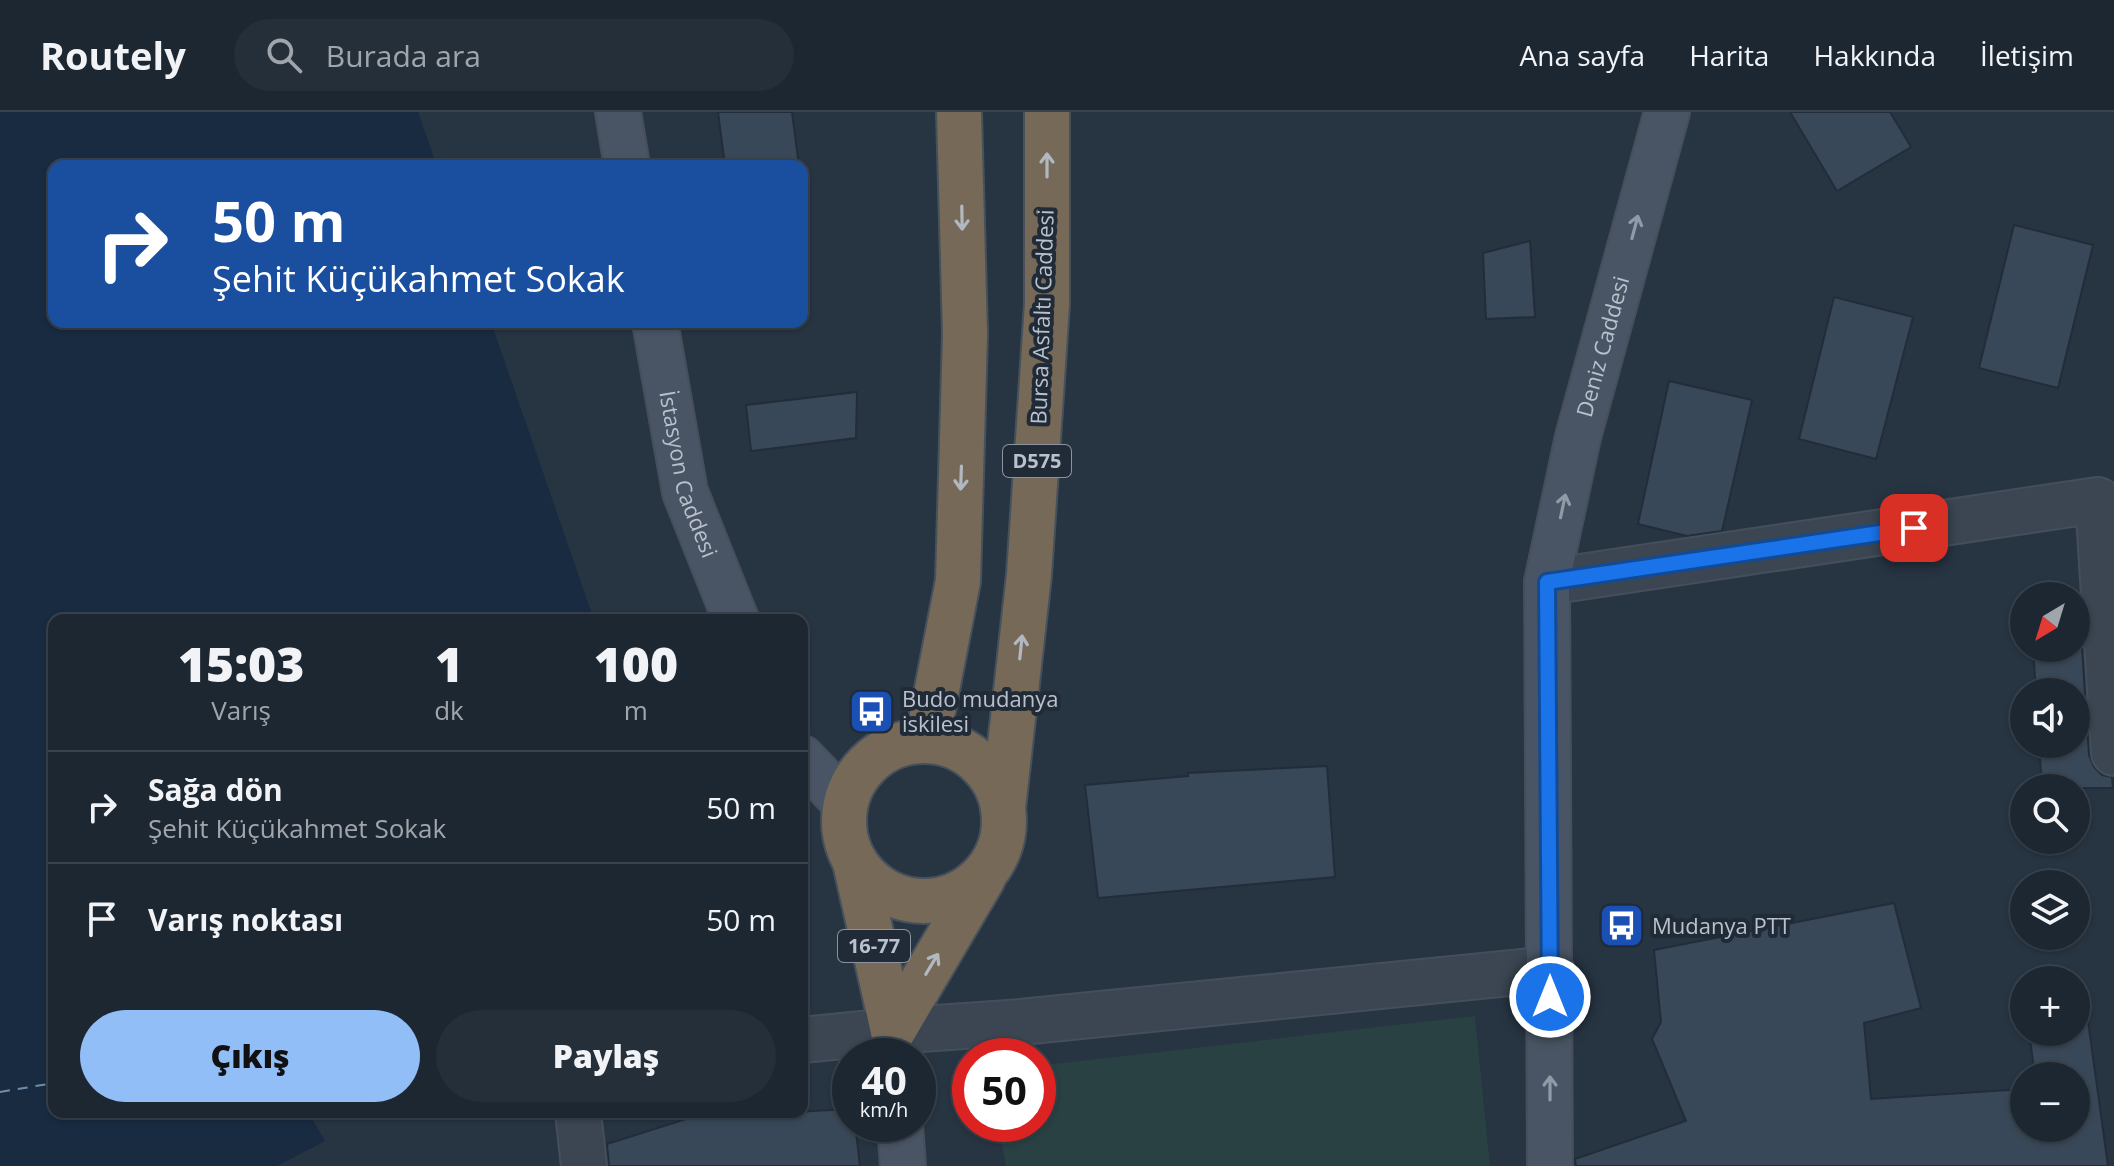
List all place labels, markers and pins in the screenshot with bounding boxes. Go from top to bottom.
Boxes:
pin [1880,494,1948,562]
place label: Budo mudanya iskilesi [902,683,1058,738]
bus stop icon: Budo mudanya iskilesi [847,688,895,736]
bus stop icon: Mudanya PTT [1597,902,1645,950]
place label: Mudanya PTT [1652,910,1791,940]

